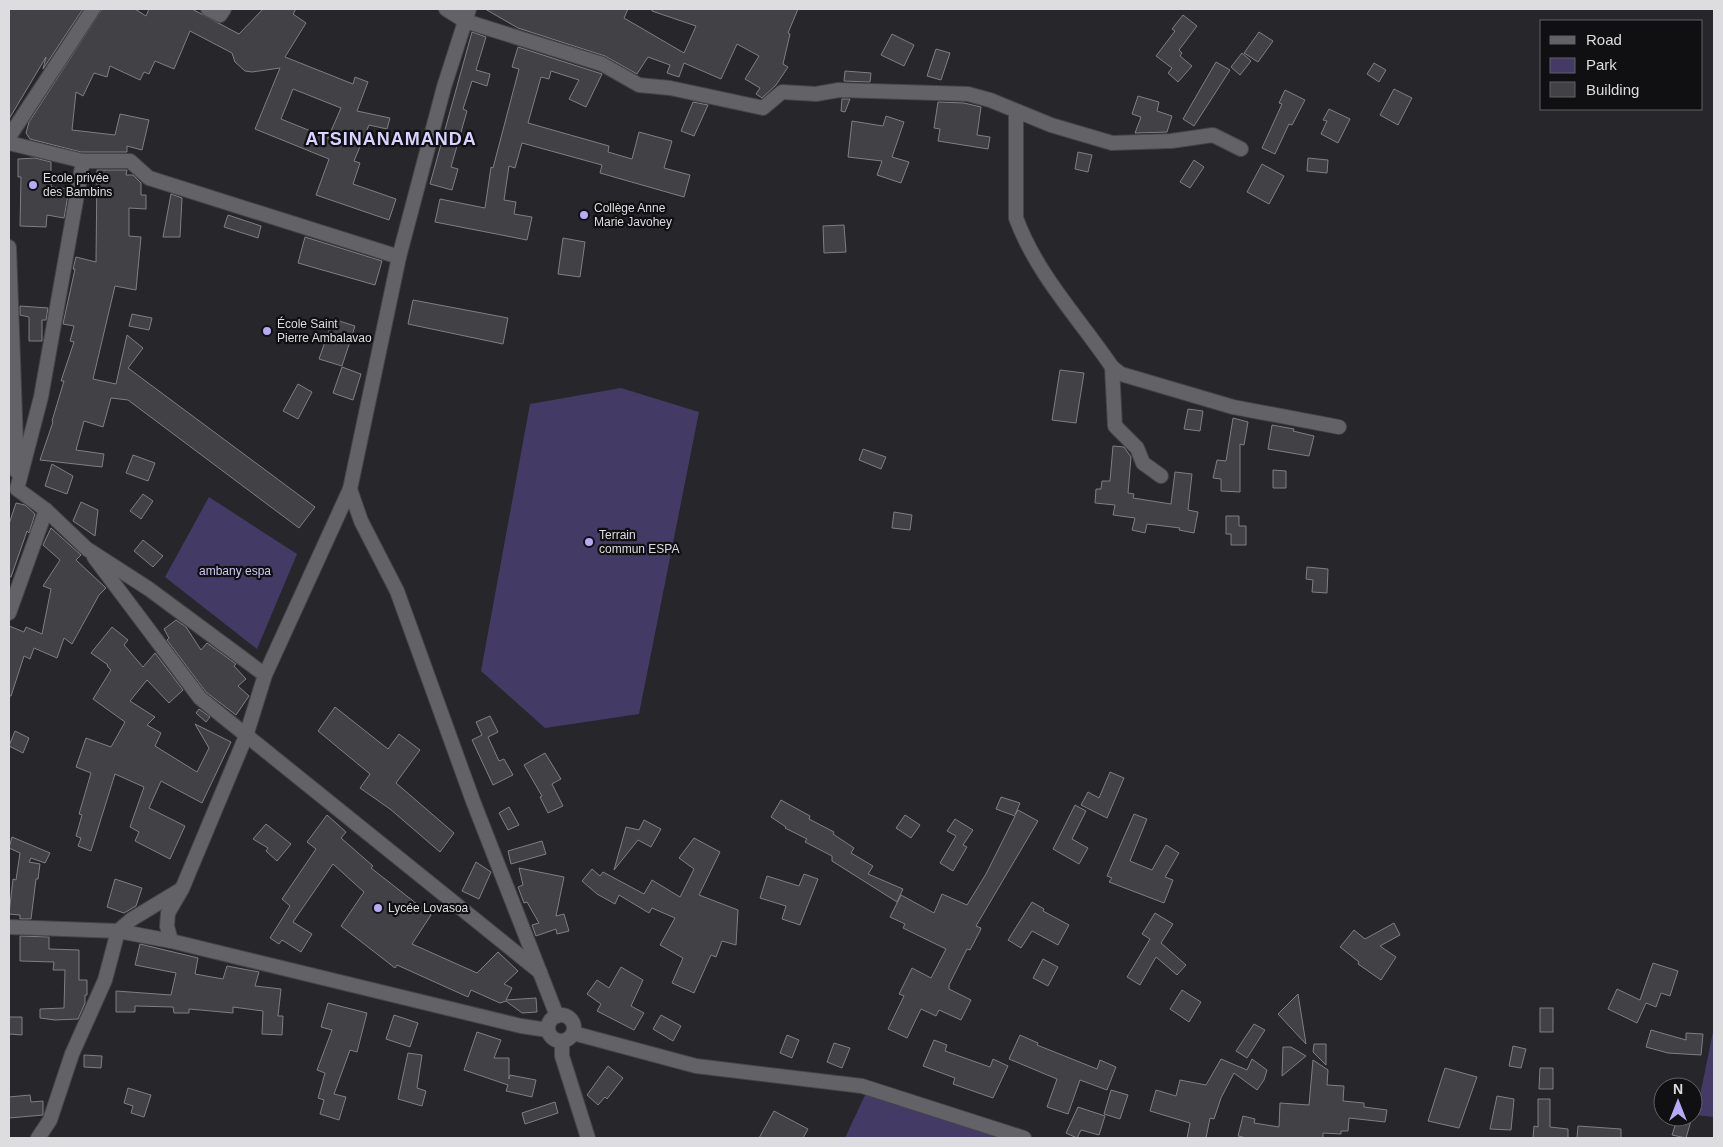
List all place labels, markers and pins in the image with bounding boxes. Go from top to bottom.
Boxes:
place label: Ecole privée des Bambins [43,171,112,199]
marker: Ecole privée des Bambins [27,179,39,191]
place label: Collège Anne Marie Javohey [594,201,672,229]
marker: Collège Anne Marie Javohey [578,209,590,221]
place label: École Saint Pierre Ambalavao [277,316,372,345]
marker: École Saint Pierre Ambalavao [261,325,273,337]
place label: Terrain commun ESPA [599,528,679,556]
marker: Terrain commun ESPA [583,536,595,548]
place label: Lycée Lovasoa [388,901,469,915]
marker: Lycée Lovasoa [372,902,384,914]

